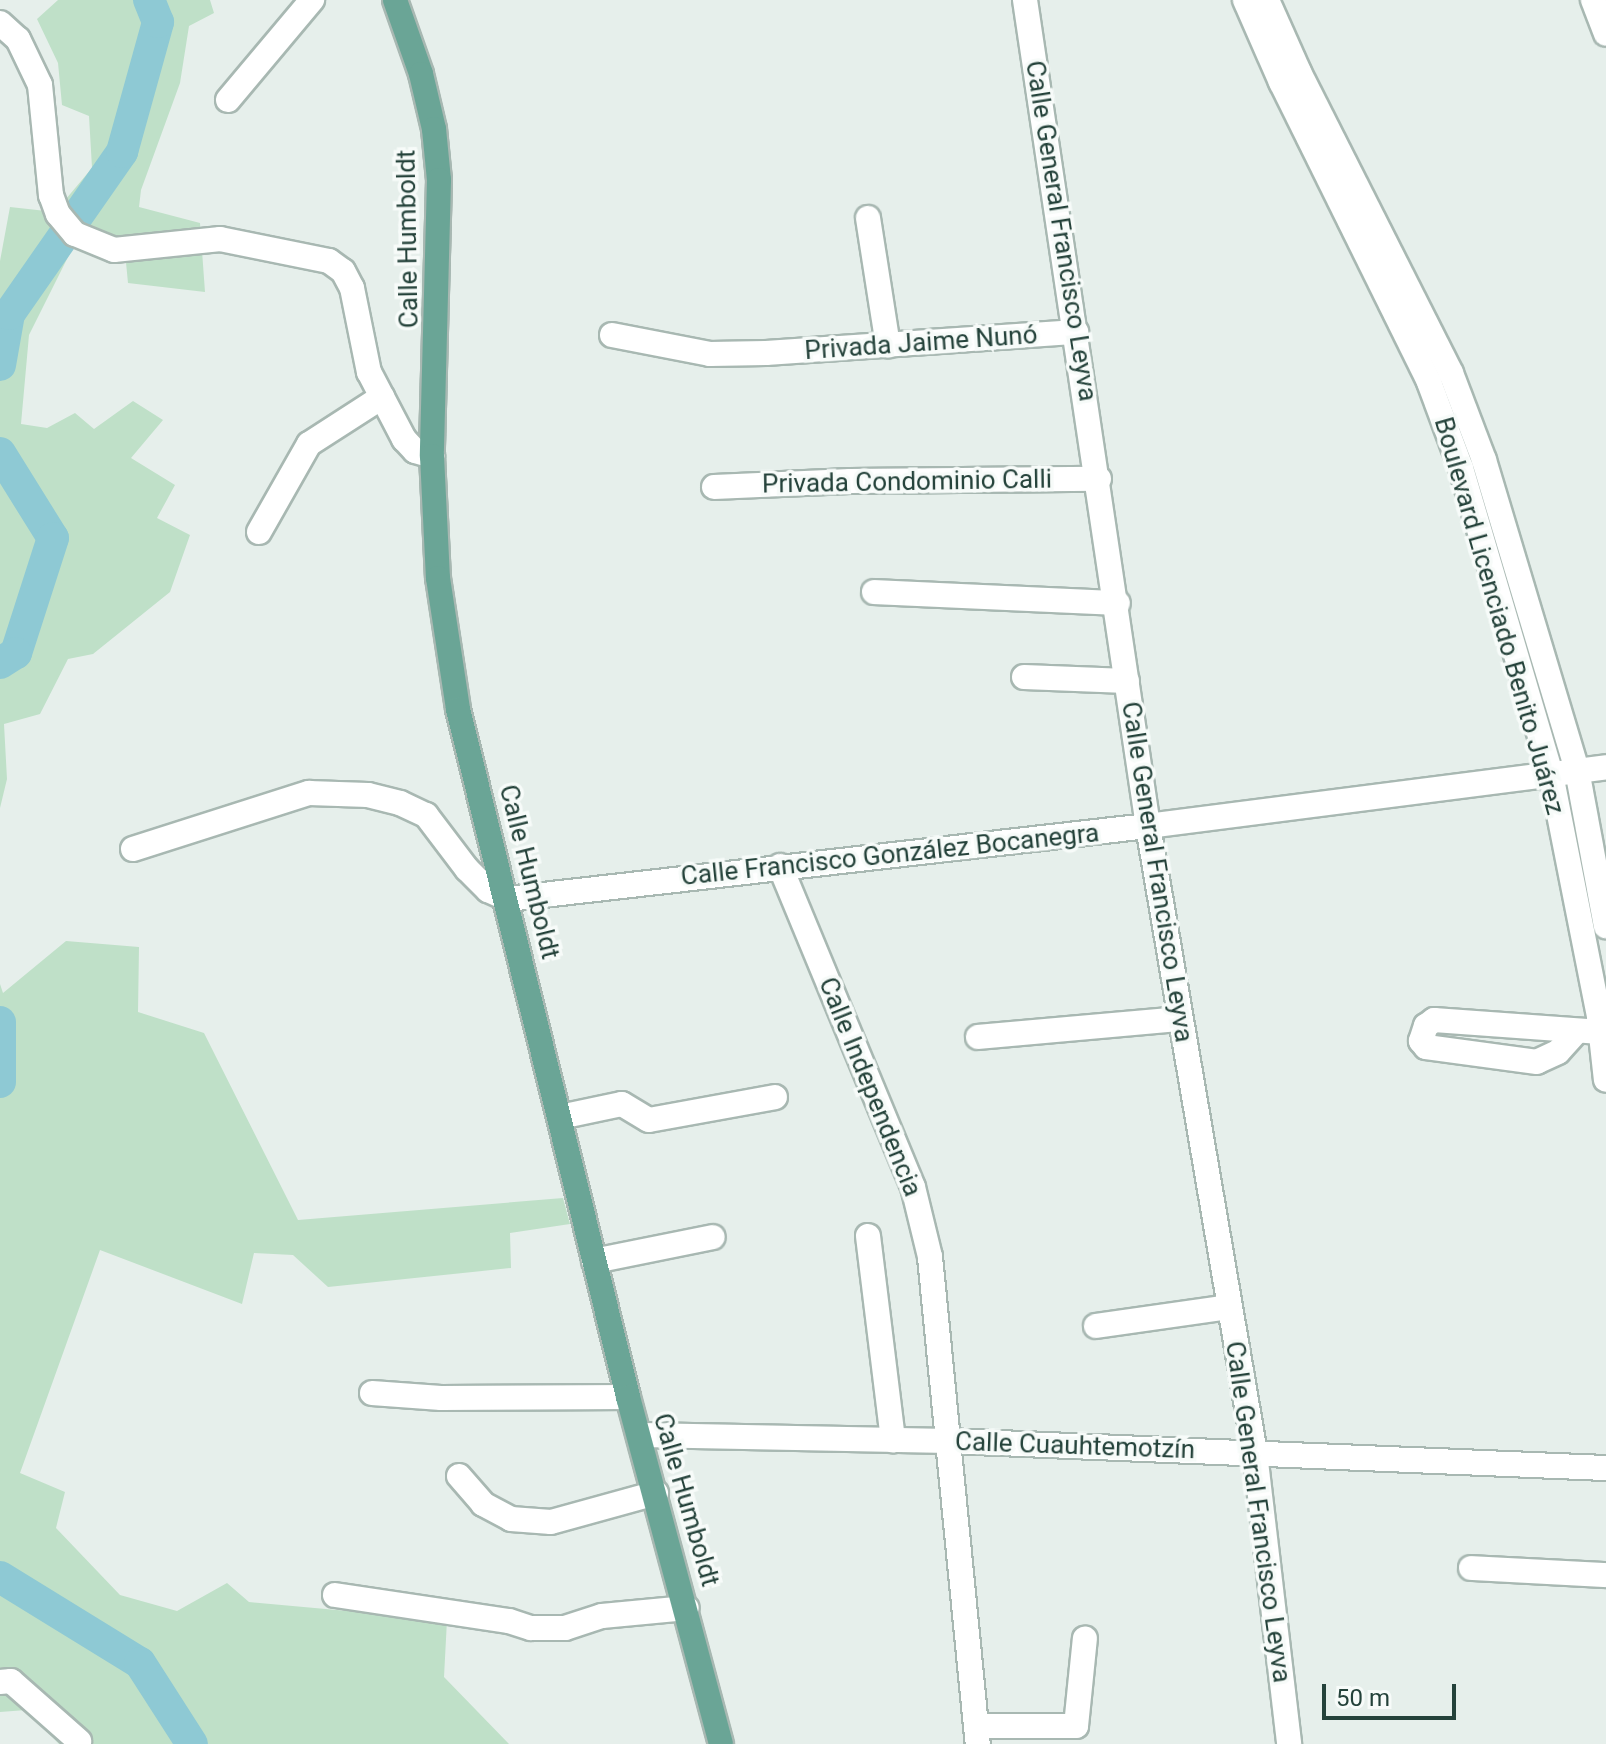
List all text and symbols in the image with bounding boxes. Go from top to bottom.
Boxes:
street label: Calle General Francisco Leyva [1019,58,1103,404]
street label: Calle Humboldt [391,149,425,329]
street label: Privada Jaime Nunó [804,319,1038,367]
street label: Boulevard Licenciado Benito Juárez [1427,414,1571,818]
street label: Privada Condominio Calli [762,464,1052,500]
street label: Calle General Francisco Leyva [1115,699,1199,1045]
street label: Calle Humboldt [492,782,566,962]
street label: Calle Francisco González Bocanegra [679,818,1101,892]
street label: Calle Independencia [812,973,928,1201]
street label: Calle General Francisco Leyva [1219,1339,1297,1685]
street label: Calle Humboldt [646,1410,726,1590]
street label: Calle Cuauhtemotzín [954,1426,1196,1466]
scale bar [1326,1668,1460,1718]
text: 50 m [1336,1684,1390,1712]

